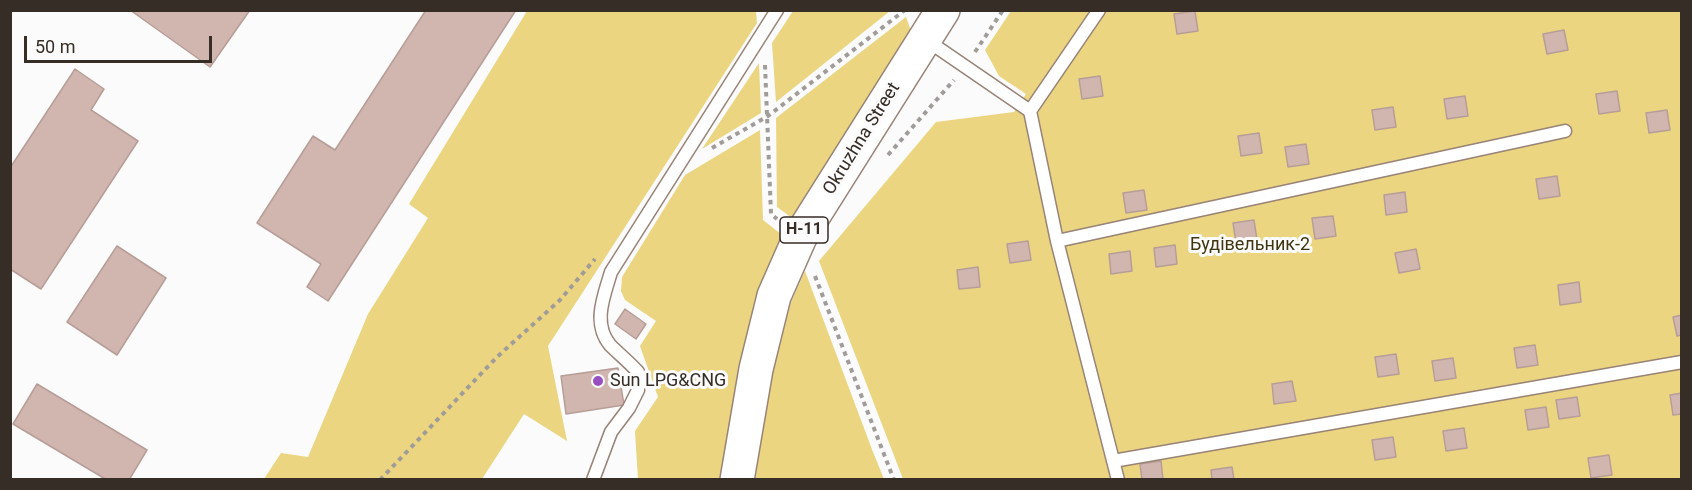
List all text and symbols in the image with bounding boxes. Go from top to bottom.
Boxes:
scale bar [27,24,214,62]
text: 50 m [35,36,75,57]
street label: Okruzhna Street [819,79,905,199]
road number: Н-11 [780,217,828,243]
park label: Будівельник-2 [1190,234,1310,256]
place label: Sun LPG&CNG [610,370,726,392]
marker: Sun LPG&CNG [591,374,605,388]

